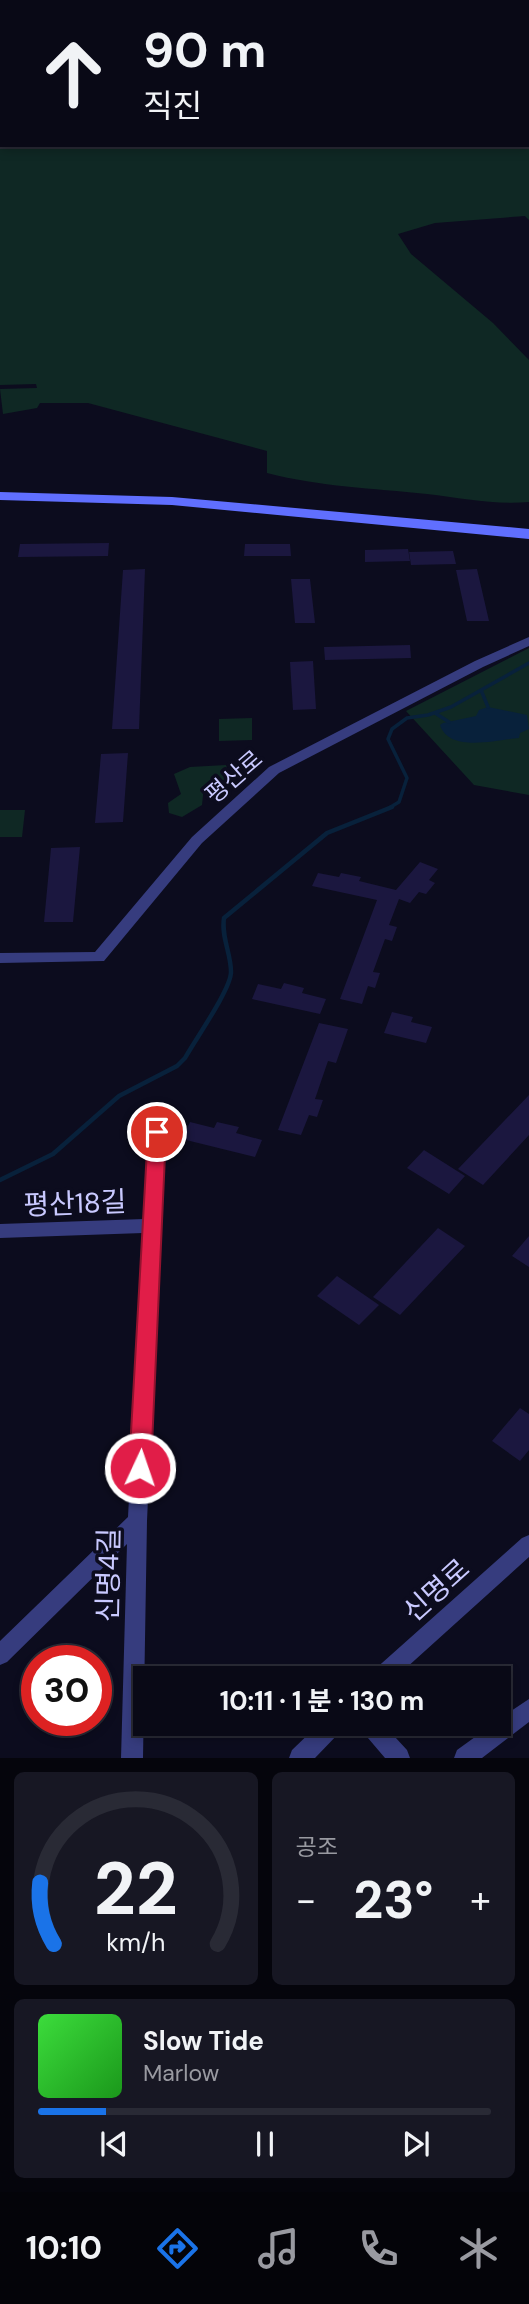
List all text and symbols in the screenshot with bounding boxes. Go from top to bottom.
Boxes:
text: 90 m [143,18,266,82]
icon: ahead [28,28,119,119]
text: 직진 [143,85,202,127]
street label: 평산로 [199,743,269,810]
pin [127,1102,187,1162]
icon: arrive [138,1113,176,1151]
street label: 평산18길 [23,1183,127,1224]
position arrow [103,1431,177,1505]
street label: 신명4길 [89,1528,128,1622]
street label: 신명로 [395,1551,477,1630]
speed limit sign: 30 [21,1645,112,1736]
text: 10:11 · 1 분 · 130 m [220,1684,424,1718]
text: 공조 [296,1832,338,1862]
text: 22 [94,1843,178,1938]
text: 23° [353,1866,433,1934]
text: − [296,1875,316,1925]
text: + [470,1875,491,1925]
text: km/h [106,1926,165,1959]
text: Slow Tide [143,2024,264,2058]
text: Marlow [143,2058,219,2088]
icon: previous [95,2125,133,2163]
icon: pause [246,2125,284,2163]
icon: next [397,2125,435,2163]
icon: directions [153,2224,202,2273]
icon: music [254,2224,303,2273]
icon: phone [354,2224,403,2273]
icon: climate [454,2224,503,2273]
text: 10:10 [26,2227,102,2269]

